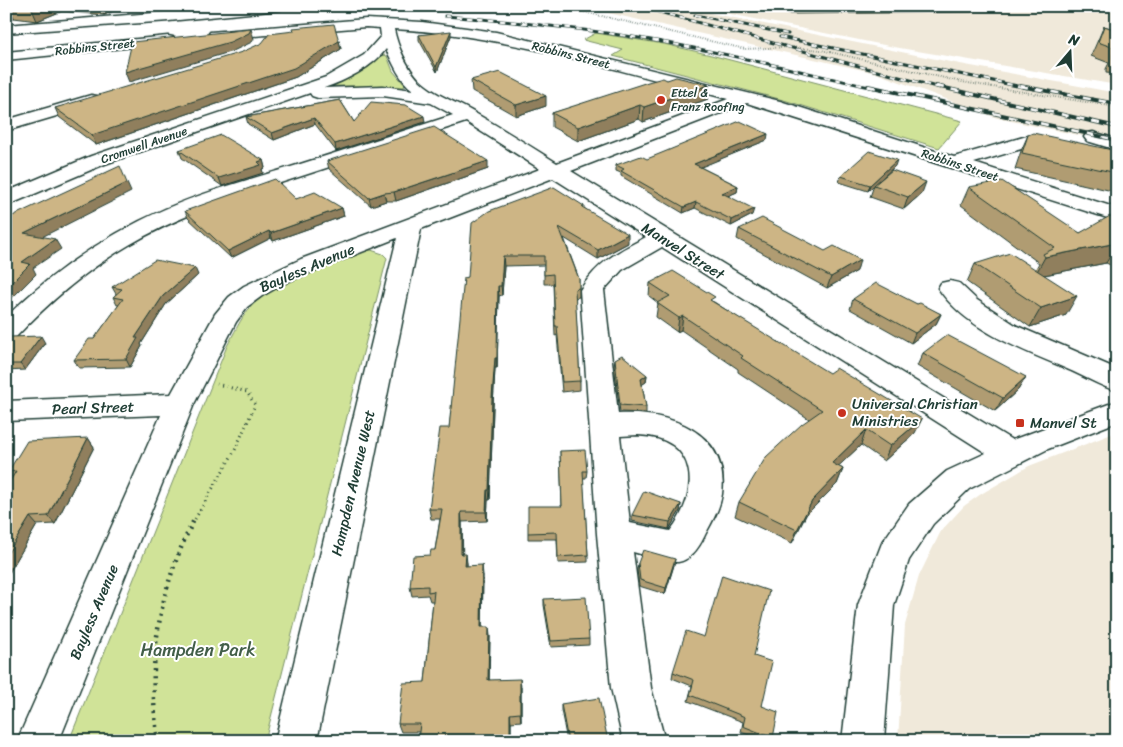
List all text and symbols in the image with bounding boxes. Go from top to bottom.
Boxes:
text: N [1064,26,1083,54]
north arrow [1046,28,1096,78]
street label: Robbins Street [54,32,136,62]
street label: Robbins Street [529,35,613,75]
place label: Ettel & Franz Roofing [671,82,745,118]
marker: Ettel & Franz Roofing [655,94,667,106]
street label: Cromwell Avenue [98,120,190,170]
street label: Robbins Street [918,142,1002,188]
street label: Manvel Street [636,215,730,287]
street label: Bayless Avenue [255,236,359,300]
place label: Universal Christian Ministries [852,391,978,434]
street label: Pearl Street [51,394,135,422]
street label: Hampden Avenue West [324,407,383,559]
marker: Universal Christian Ministries [836,407,848,419]
place label: Manvel St [1030,410,1097,436]
marker: Manvel St [1014,417,1026,429]
street label: Bayless Avenue [62,560,126,664]
park label: Hampden Park [140,634,256,666]

